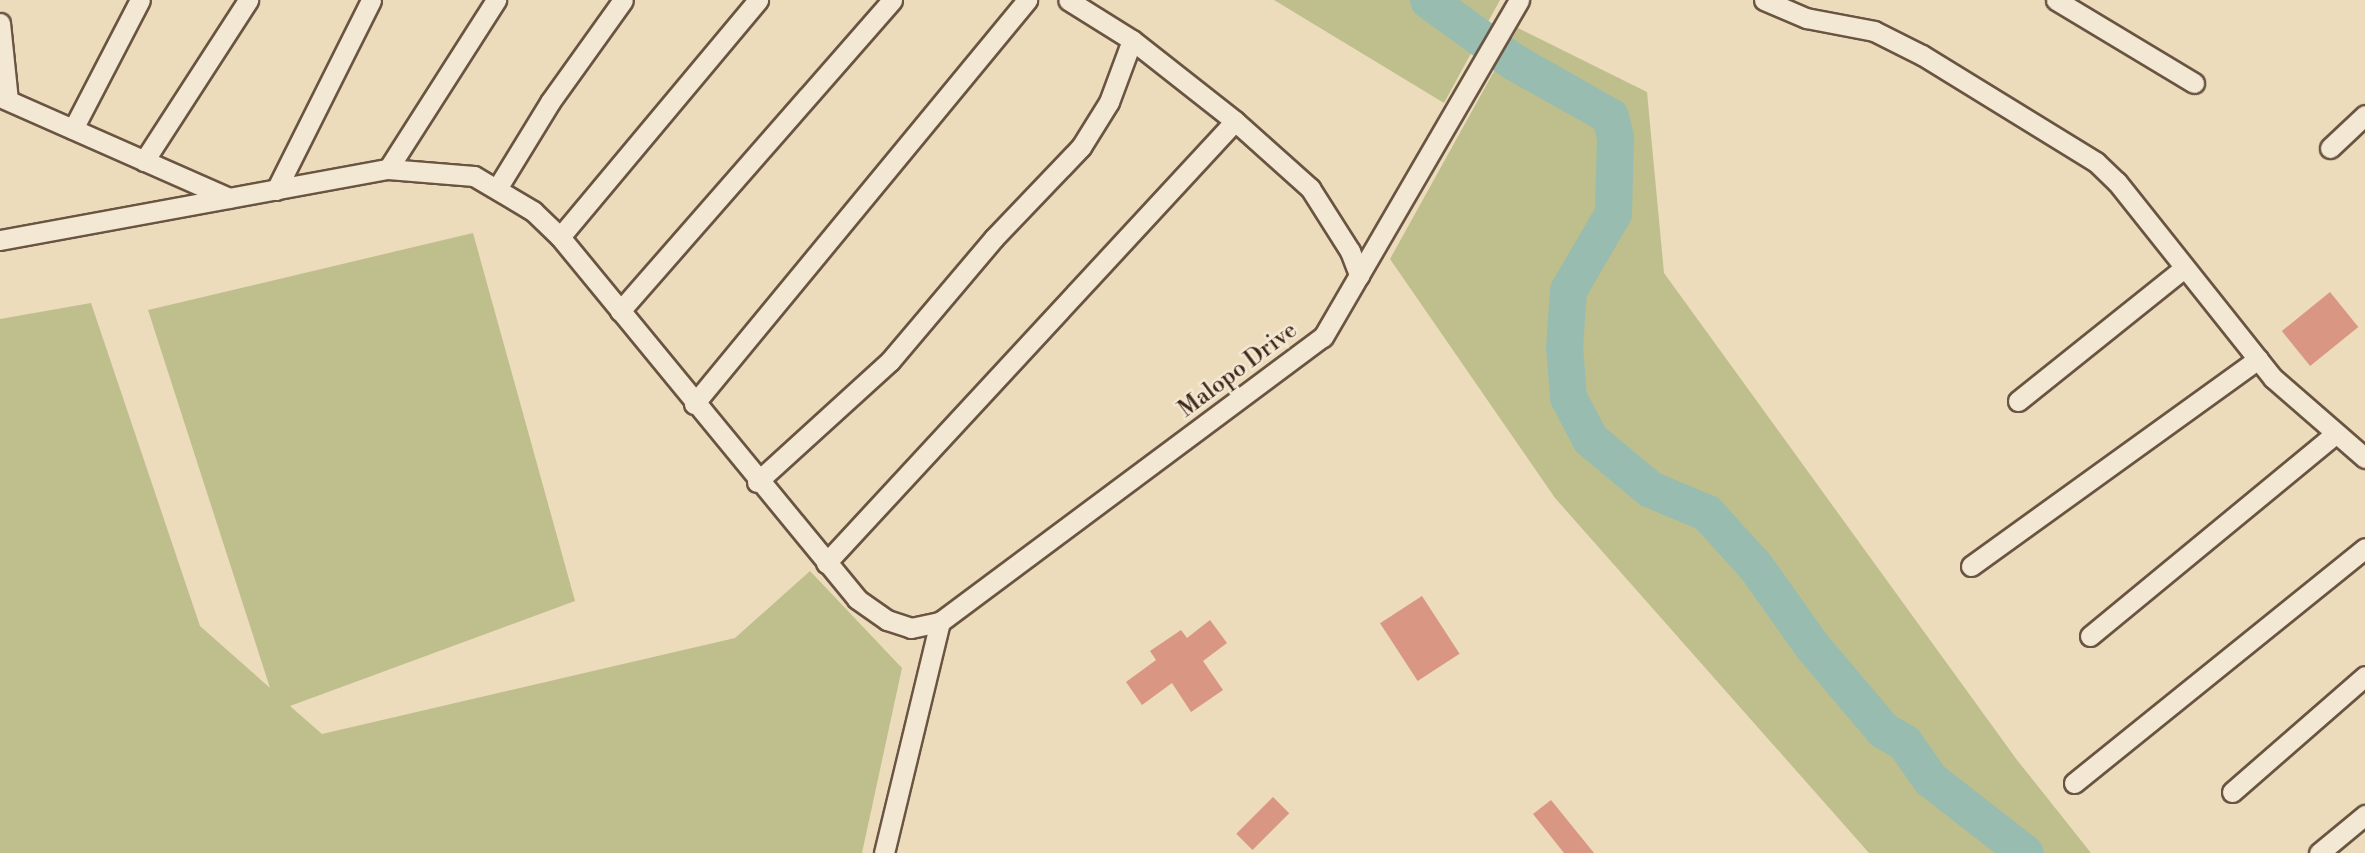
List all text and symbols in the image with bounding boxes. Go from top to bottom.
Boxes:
street label: Malopo Drive [1173,316,1303,424]

